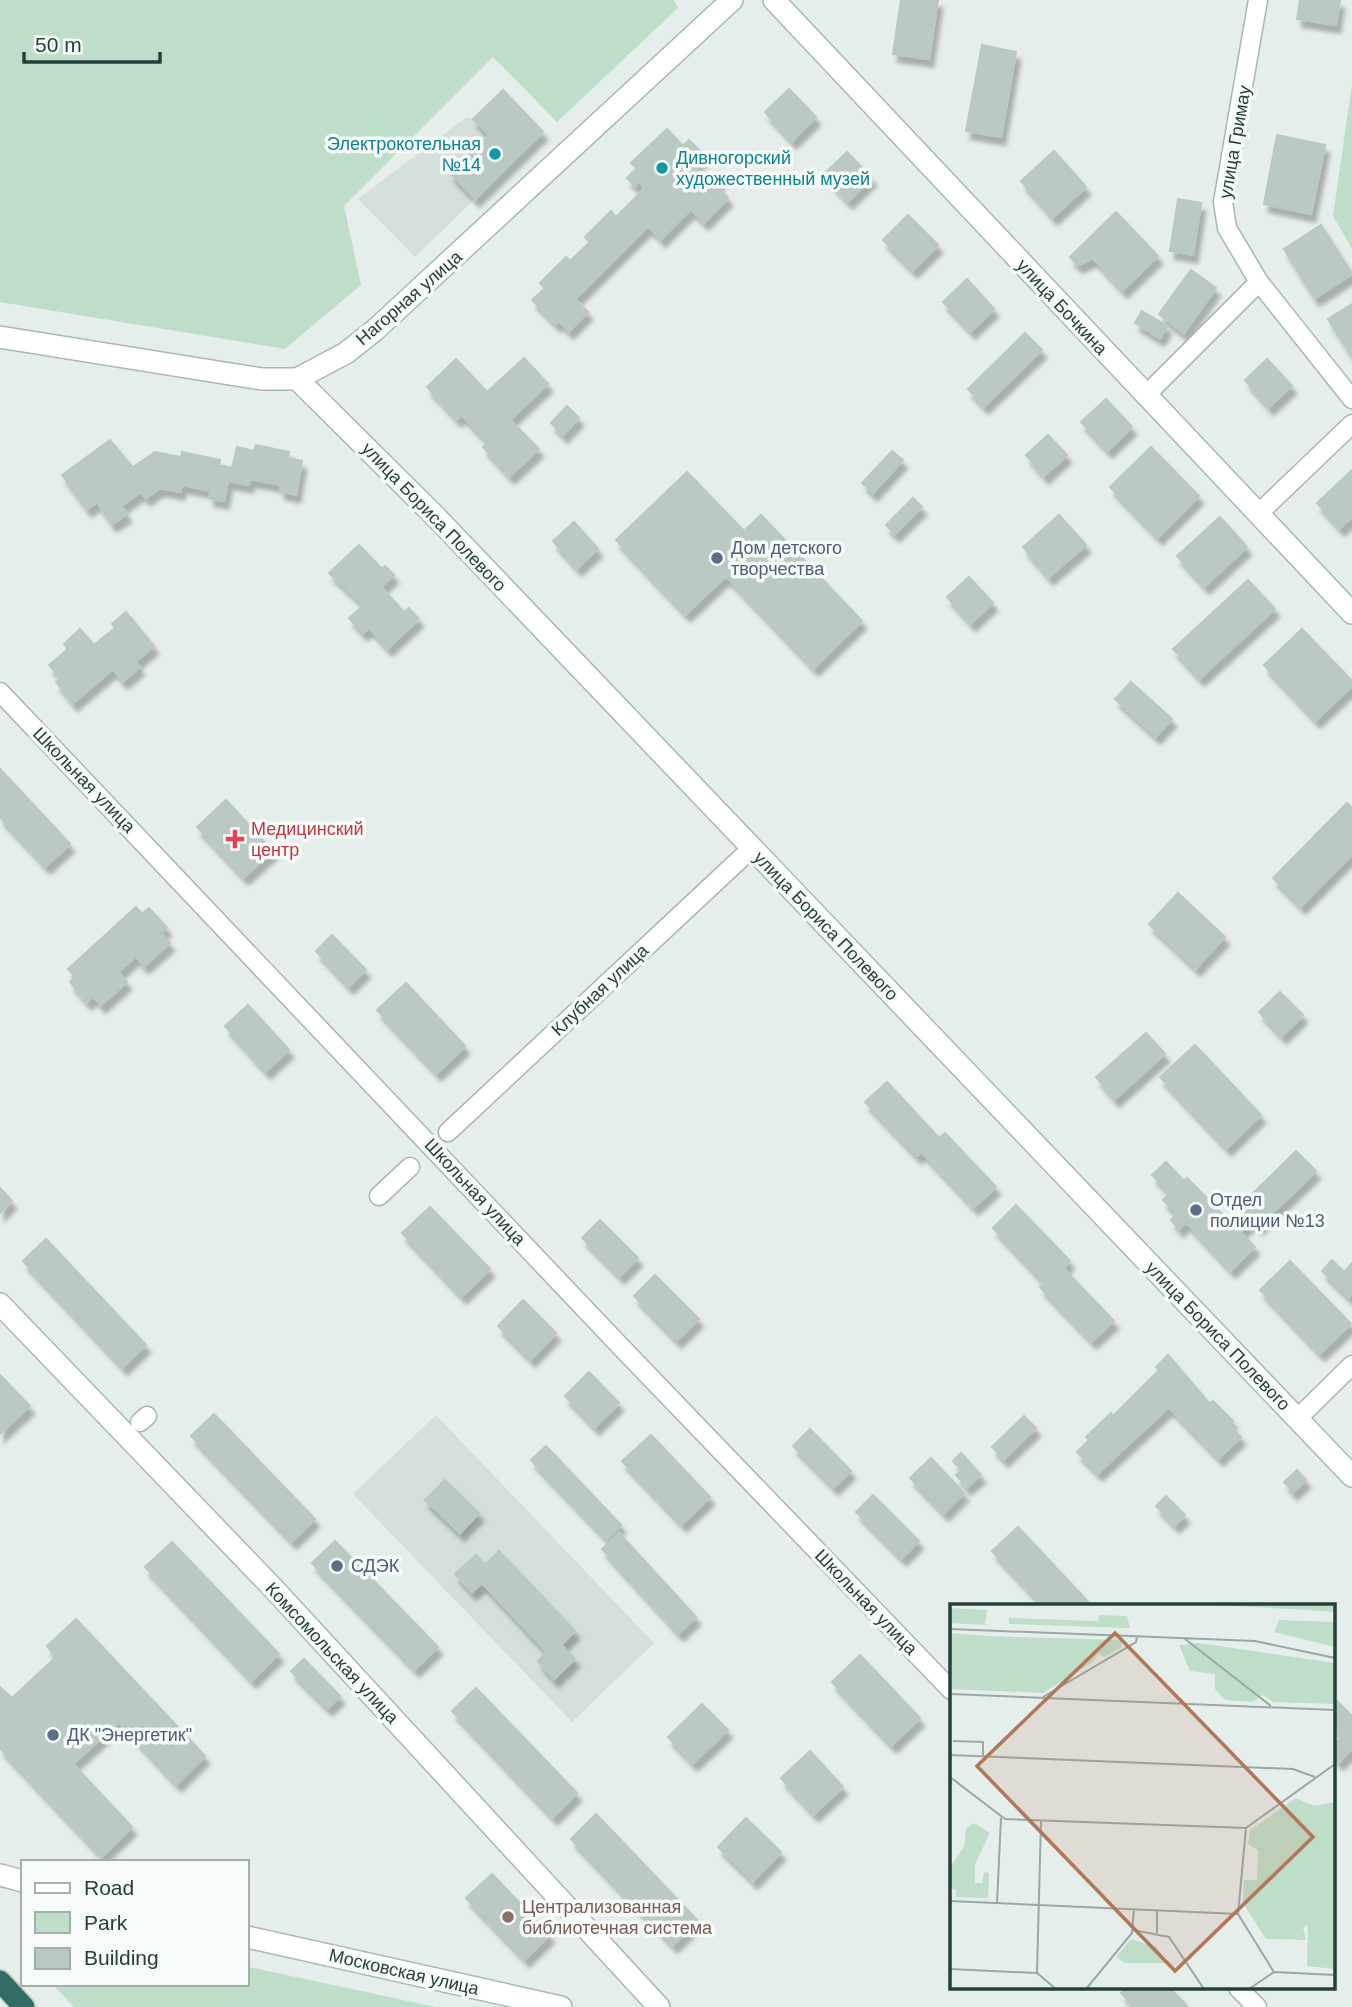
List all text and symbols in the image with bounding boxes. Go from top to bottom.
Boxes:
scale bar [24,21,161,65]
text: 50 m [35,33,82,56]
street label: улица Гримау [1215,84,1255,200]
place label: Электрокотельная №14 [327,134,481,175]
marker: Электрокотельная №14 [487,146,503,162]
place label: Дивногорский художественный музей [676,148,870,189]
marker: Дивногорский художественный музей [654,160,670,176]
street label: Нагорная улица [352,246,467,349]
street label: улица Бочкина [1013,255,1112,360]
street label: улица Бориса Полевого [358,438,510,596]
place label: Дом детского творчества [731,538,842,579]
marker: Дом детского творчества [709,550,725,566]
street label: Школьная улица [29,723,140,837]
place label: Медицинский центр [251,819,364,860]
marker: Медицинский центр [225,829,245,849]
street label: улица Бориса Полевого [750,847,902,1005]
street label: Клубная улица [548,939,653,1040]
street label: Школьная улица [421,1135,530,1250]
place label: Отдел полиции №13 [1210,1190,1325,1231]
marker: Отдел полиции №13 [1188,1202,1204,1218]
street label: улица Бориса Полевого [1142,1257,1294,1415]
street label: Школьная улица [811,1545,922,1659]
place label: СДЭК [351,1556,400,1576]
marker: СДЭК [329,1558,345,1574]
street label: Комсомольская улица [261,1578,403,1728]
inset map [950,1604,1334,1990]
place label: ДК "Энергетик" [67,1725,192,1745]
marker: ДК "Энергетик" [45,1727,61,1743]
legend [21,1860,248,1986]
text: Road [84,1876,134,1899]
place label: Централизованная библиотечная система [522,1897,713,1938]
marker: Централизованная библиотечная система [500,1909,516,1925]
text: Park [84,1911,128,1934]
street label: Московская улица [327,1945,482,1999]
text: Building [84,1946,159,1969]

